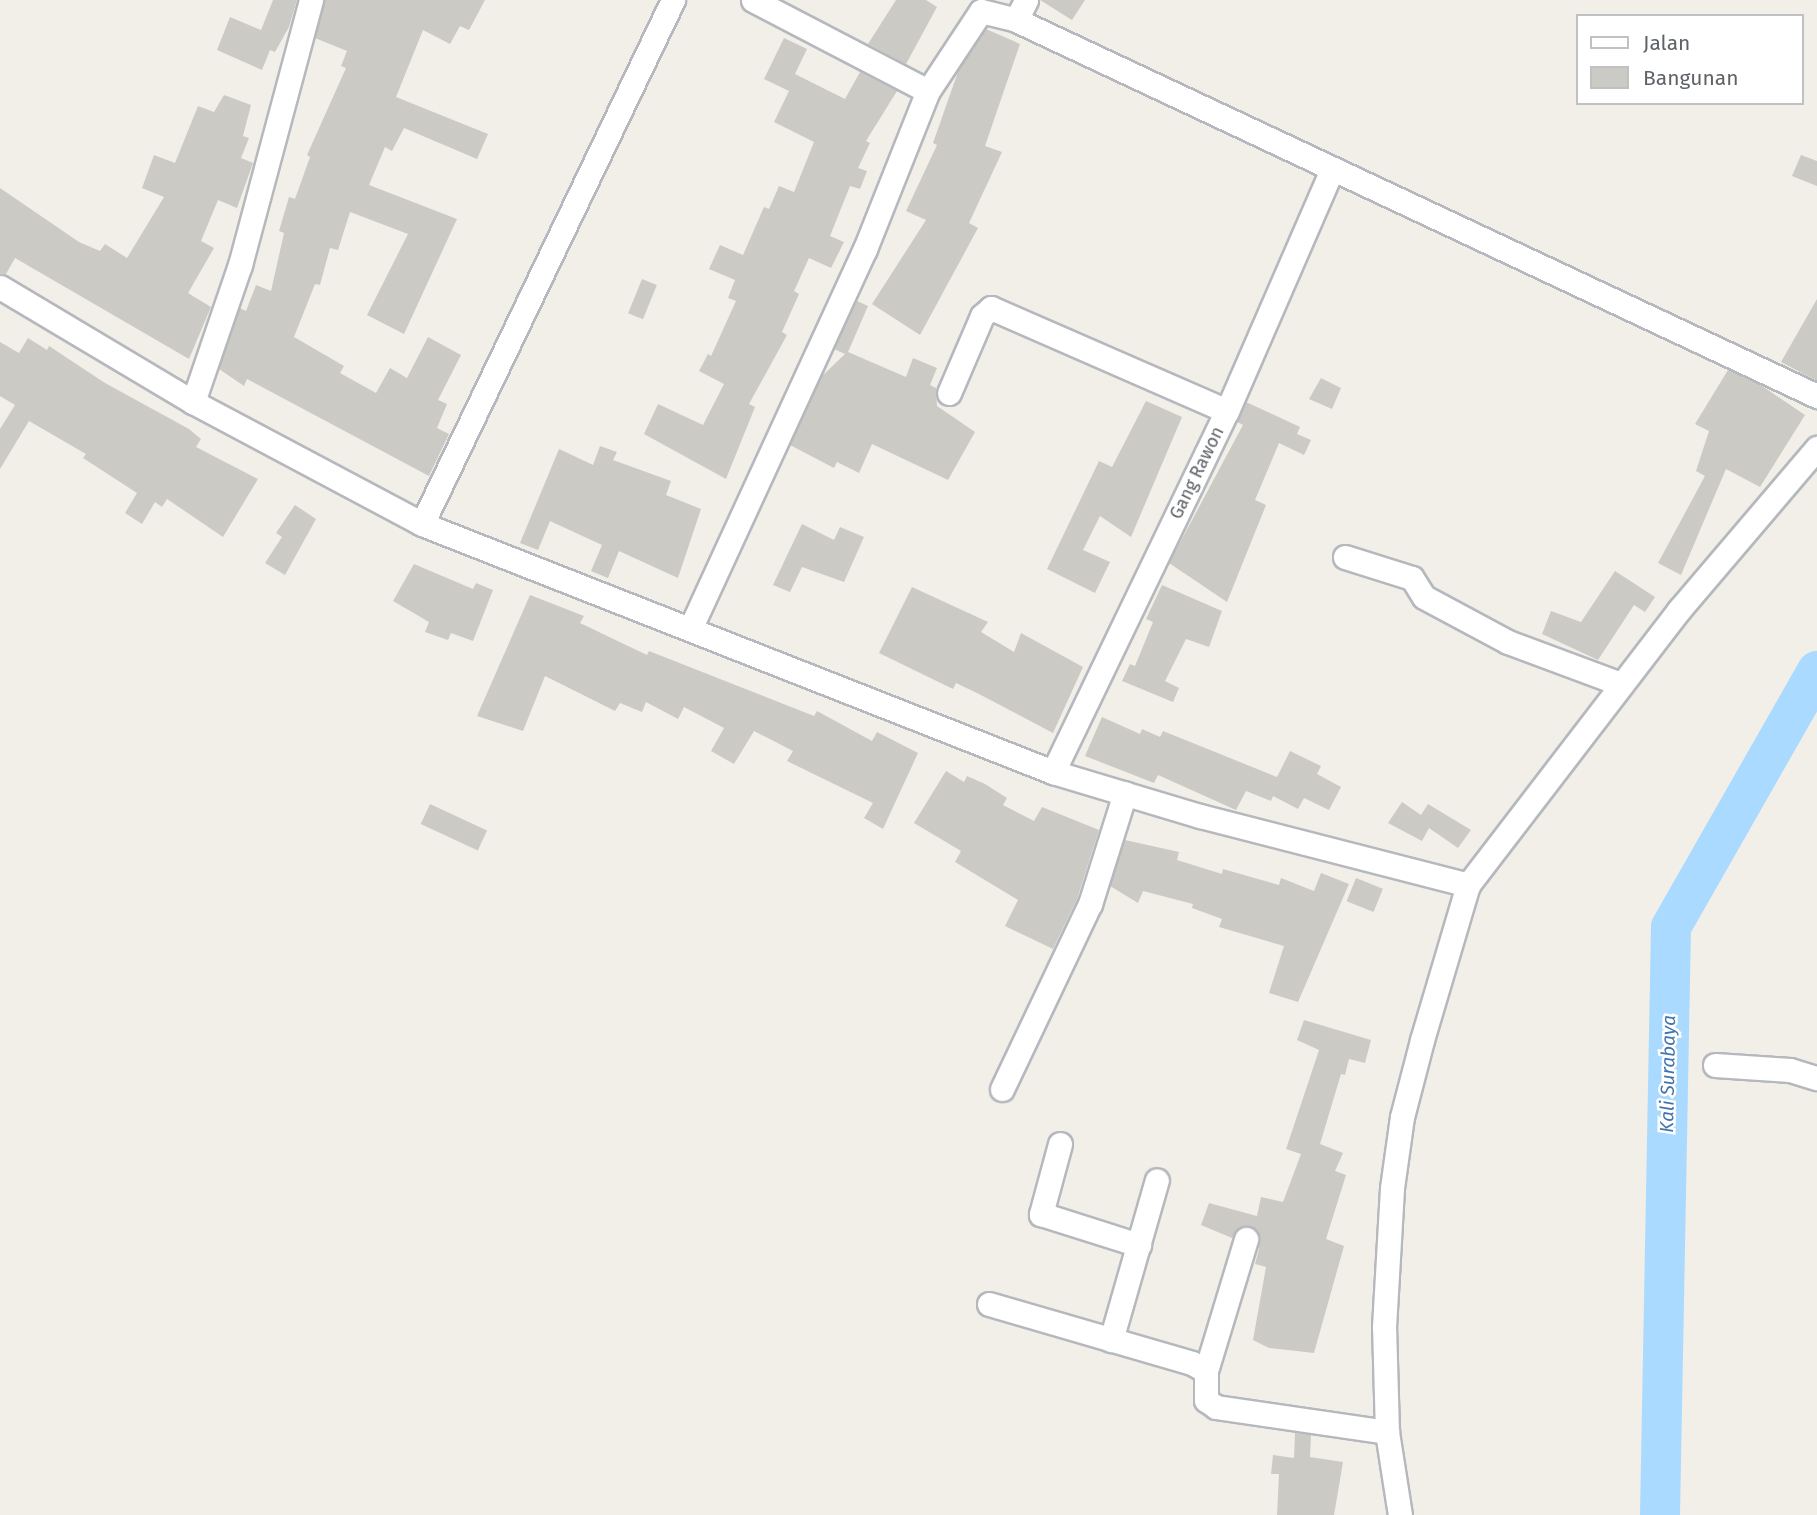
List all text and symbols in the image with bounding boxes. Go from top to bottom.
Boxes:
legend [1576,14,1803,105]
text: Jalan [1643,30,1690,56]
text: Bangunan [1643,65,1738,91]
street label: Gang Rawon [1165,423,1229,523]
water label: Kali Surabaya [1656,1015,1680,1133]

